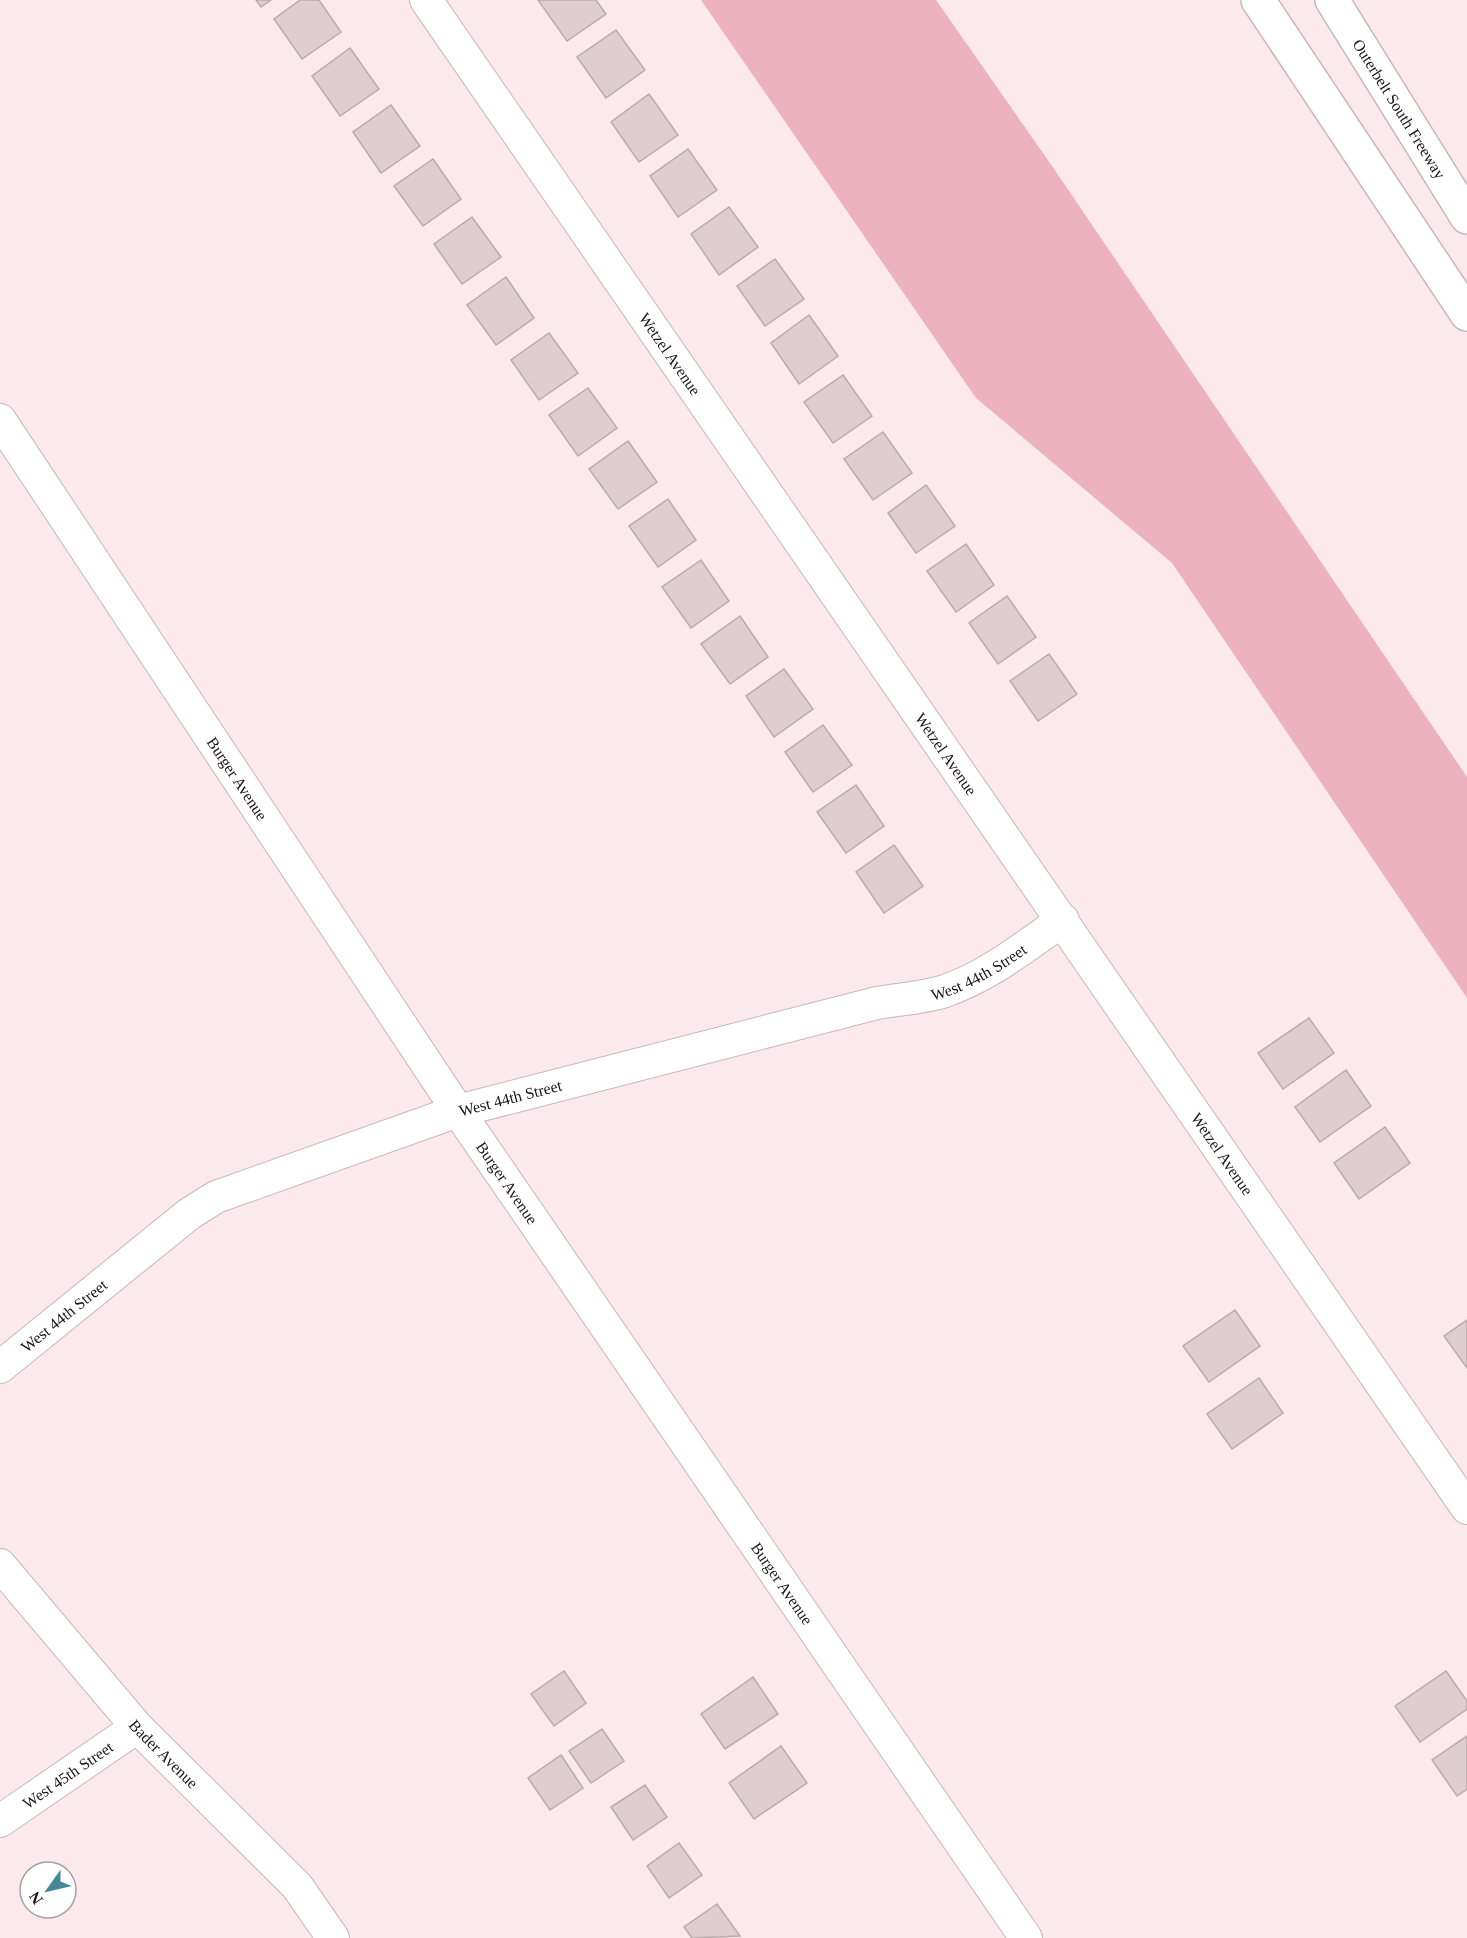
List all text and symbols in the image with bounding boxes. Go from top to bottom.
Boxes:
street label: Outerbelt South Freeway [1349,36,1449,182]
street label: Wetzel Avenue [636,310,704,398]
street label: Wetzel Avenue [912,710,980,798]
street label: Burger Avenue [204,734,271,823]
street label: West 44th Street [929,940,1030,1004]
street label: West 44th Street [457,1076,564,1119]
street label: Wetzel Avenue [1188,1110,1256,1198]
street label: Burger Avenue [473,1139,541,1227]
street label: West 44th Street [18,1276,111,1356]
street label: Burger Avenue [748,1539,816,1628]
street label: Bader Avenue [126,1716,201,1792]
street label: West 45th Street [20,1738,117,1812]
north arrow [18,1860,78,1920]
text: N [25,1888,46,1908]

